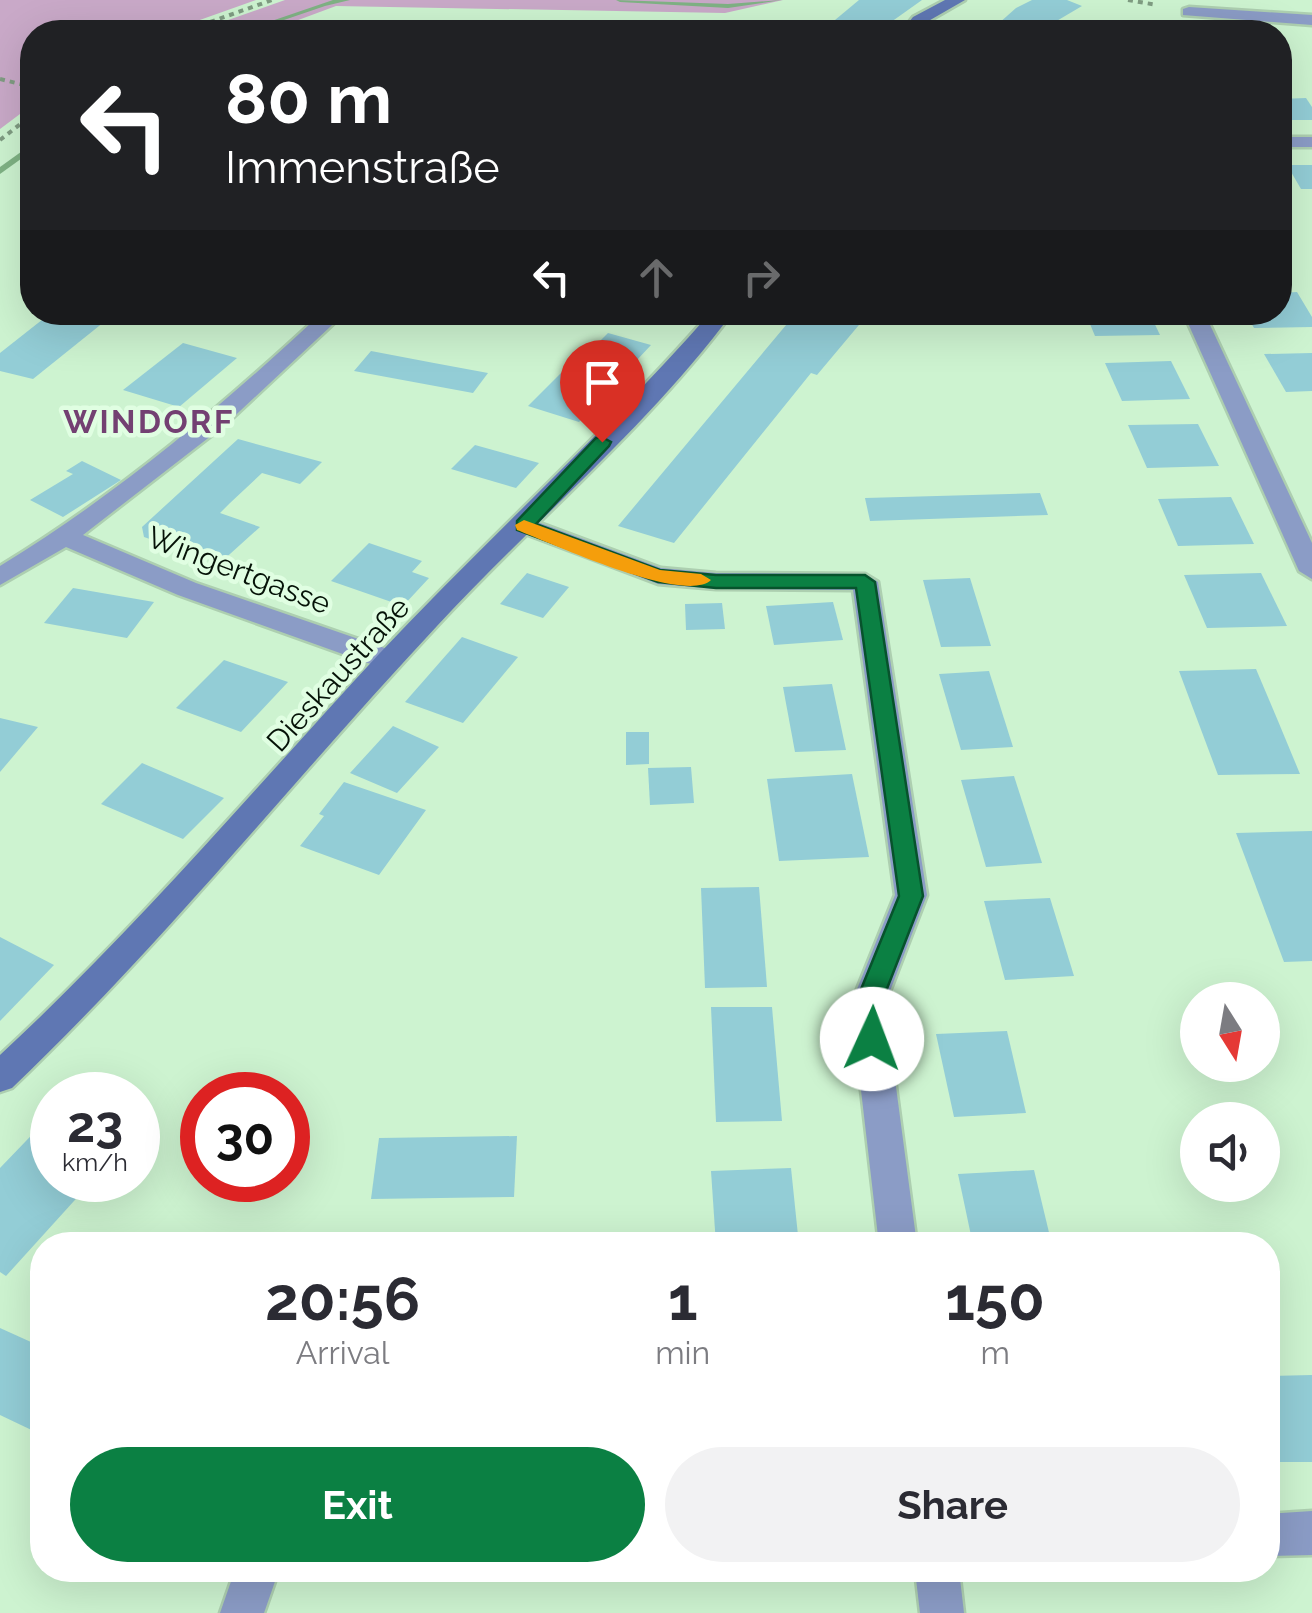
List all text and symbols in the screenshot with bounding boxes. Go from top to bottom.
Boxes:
text: 80 m [225,57,392,139]
icon: left [60,60,190,190]
text: Immenstraße [225,141,500,194]
icon: left [524,250,579,305]
icon: ahead [629,250,684,305]
icon: right [734,250,789,305]
pin [560,340,645,443]
icon: arrive [575,355,630,410]
district label: WINDORF [63,403,235,440]
street label: Wingertgasse [142,519,336,621]
street label: Dieskaustraße [260,590,416,758]
north arrow [1180,982,1280,1082]
map controls [1180,982,1280,1202]
position arrow [820,987,924,1091]
speed limit sign: 30 [180,1072,310,1202]
text: 23 [67,1095,123,1154]
button: sound [1180,1102,1280,1202]
text: km/h [62,1147,128,1177]
text: 20:56 [265,1264,420,1334]
text: 1 [668,1264,698,1334]
text: 150 [945,1264,1045,1334]
text: Arrival [296,1334,390,1371]
text: min [655,1334,710,1371]
text: m [980,1334,1010,1371]
button: Exit [70,1447,645,1562]
button: Share [665,1447,1240,1562]

